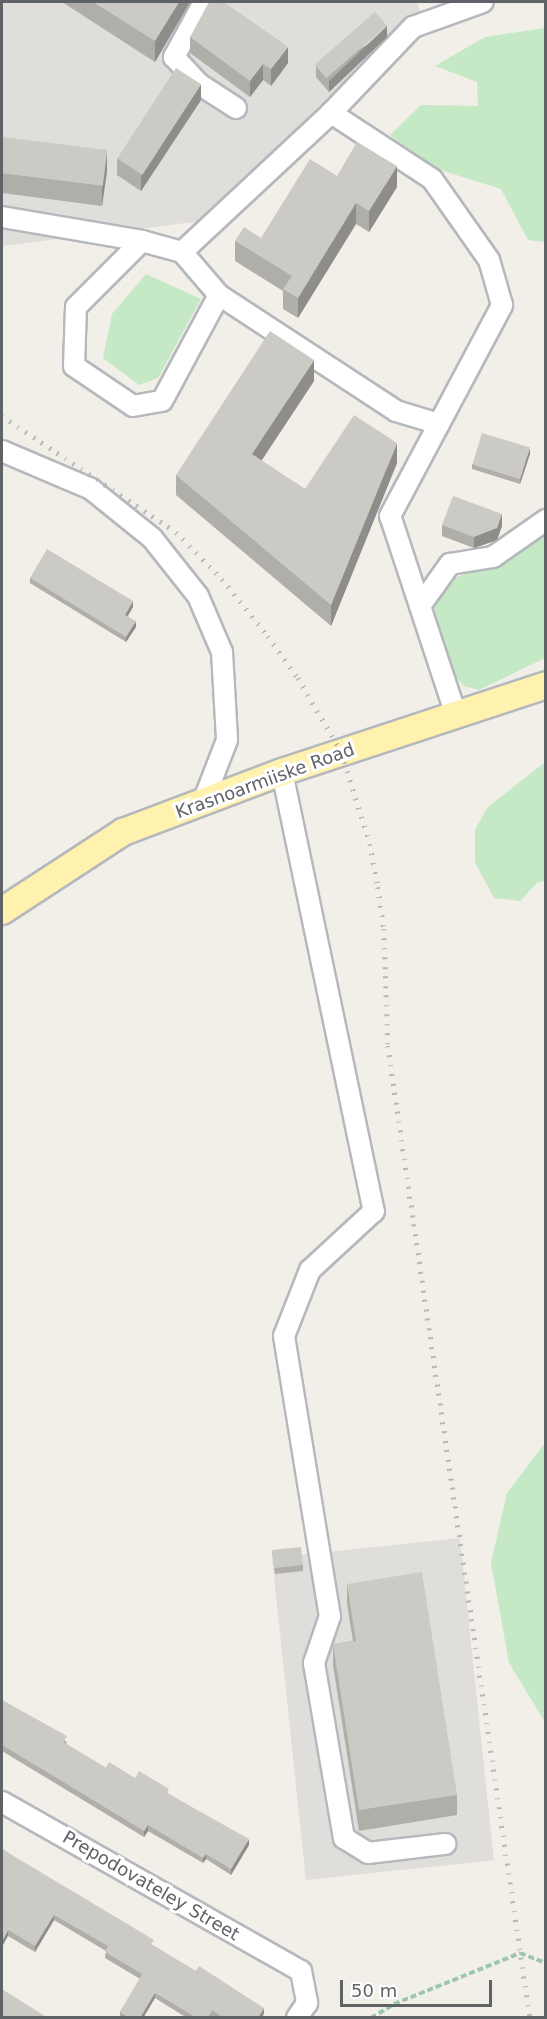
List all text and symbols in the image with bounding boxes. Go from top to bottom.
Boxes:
street label: Krasnoarmiiske Road [173,739,357,823]
street label: Prepodovateley Street [59,1827,243,1945]
scale bar [343,1968,494,2006]
text: 50 m [351,1980,397,2001]

